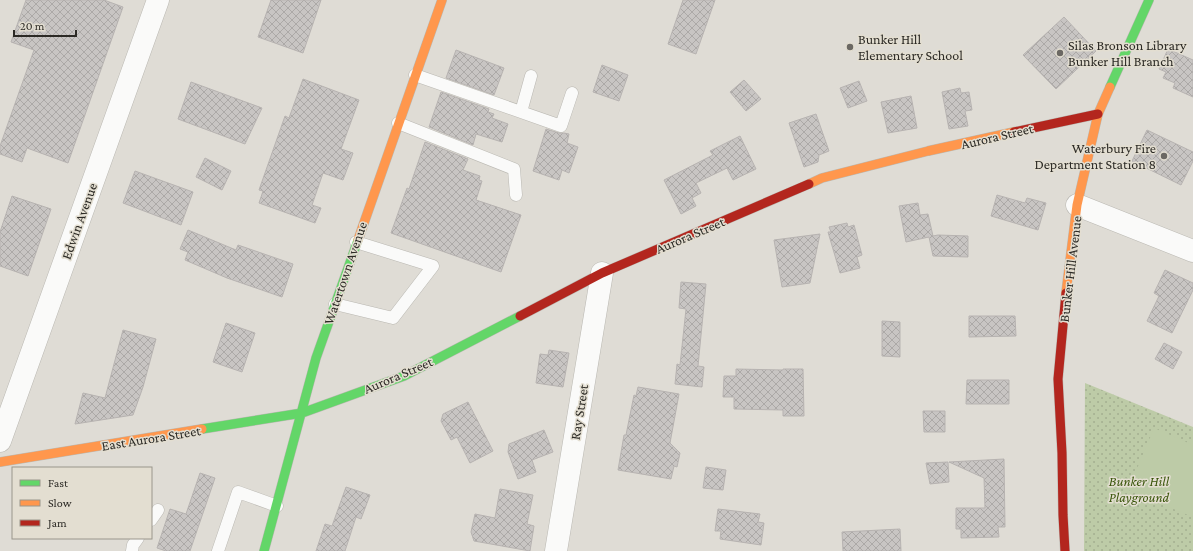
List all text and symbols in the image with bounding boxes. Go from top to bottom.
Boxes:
scale bar [14,12,76,38]
text: 20 m [20,19,45,33]
place label: Bunker Hill Elementary School [858,31,963,63]
place label: Silas Bronson Library Bunker Hill Branch [1068,37,1187,69]
marker: Bunker Hill Elementary School [845,42,855,52]
marker: Silas Bronson Library Bunker Hill Branch [1055,48,1065,58]
street label: Aurora Street [959,120,1035,152]
place label: Waterbury Fire Department Station 8 [1034,140,1156,172]
marker: Waterbury Fire Department Station 8 [1159,151,1169,161]
street label: Edwin Avenue [58,181,100,261]
street label: Aurora Street [653,213,727,257]
street label: Bunker Hill Avenue [1056,215,1084,323]
street label: Watertown Avenue [320,220,370,326]
street label: Aurora Street [361,353,435,397]
street label: Ray Street [567,383,591,441]
street label: East Aurora Street [100,422,202,454]
legend [12,467,152,539]
park label: Bunker Hill Playground [1109,473,1170,505]
text: Fast [48,476,69,490]
text: Slow [48,496,72,510]
text: Jam [47,516,67,530]

